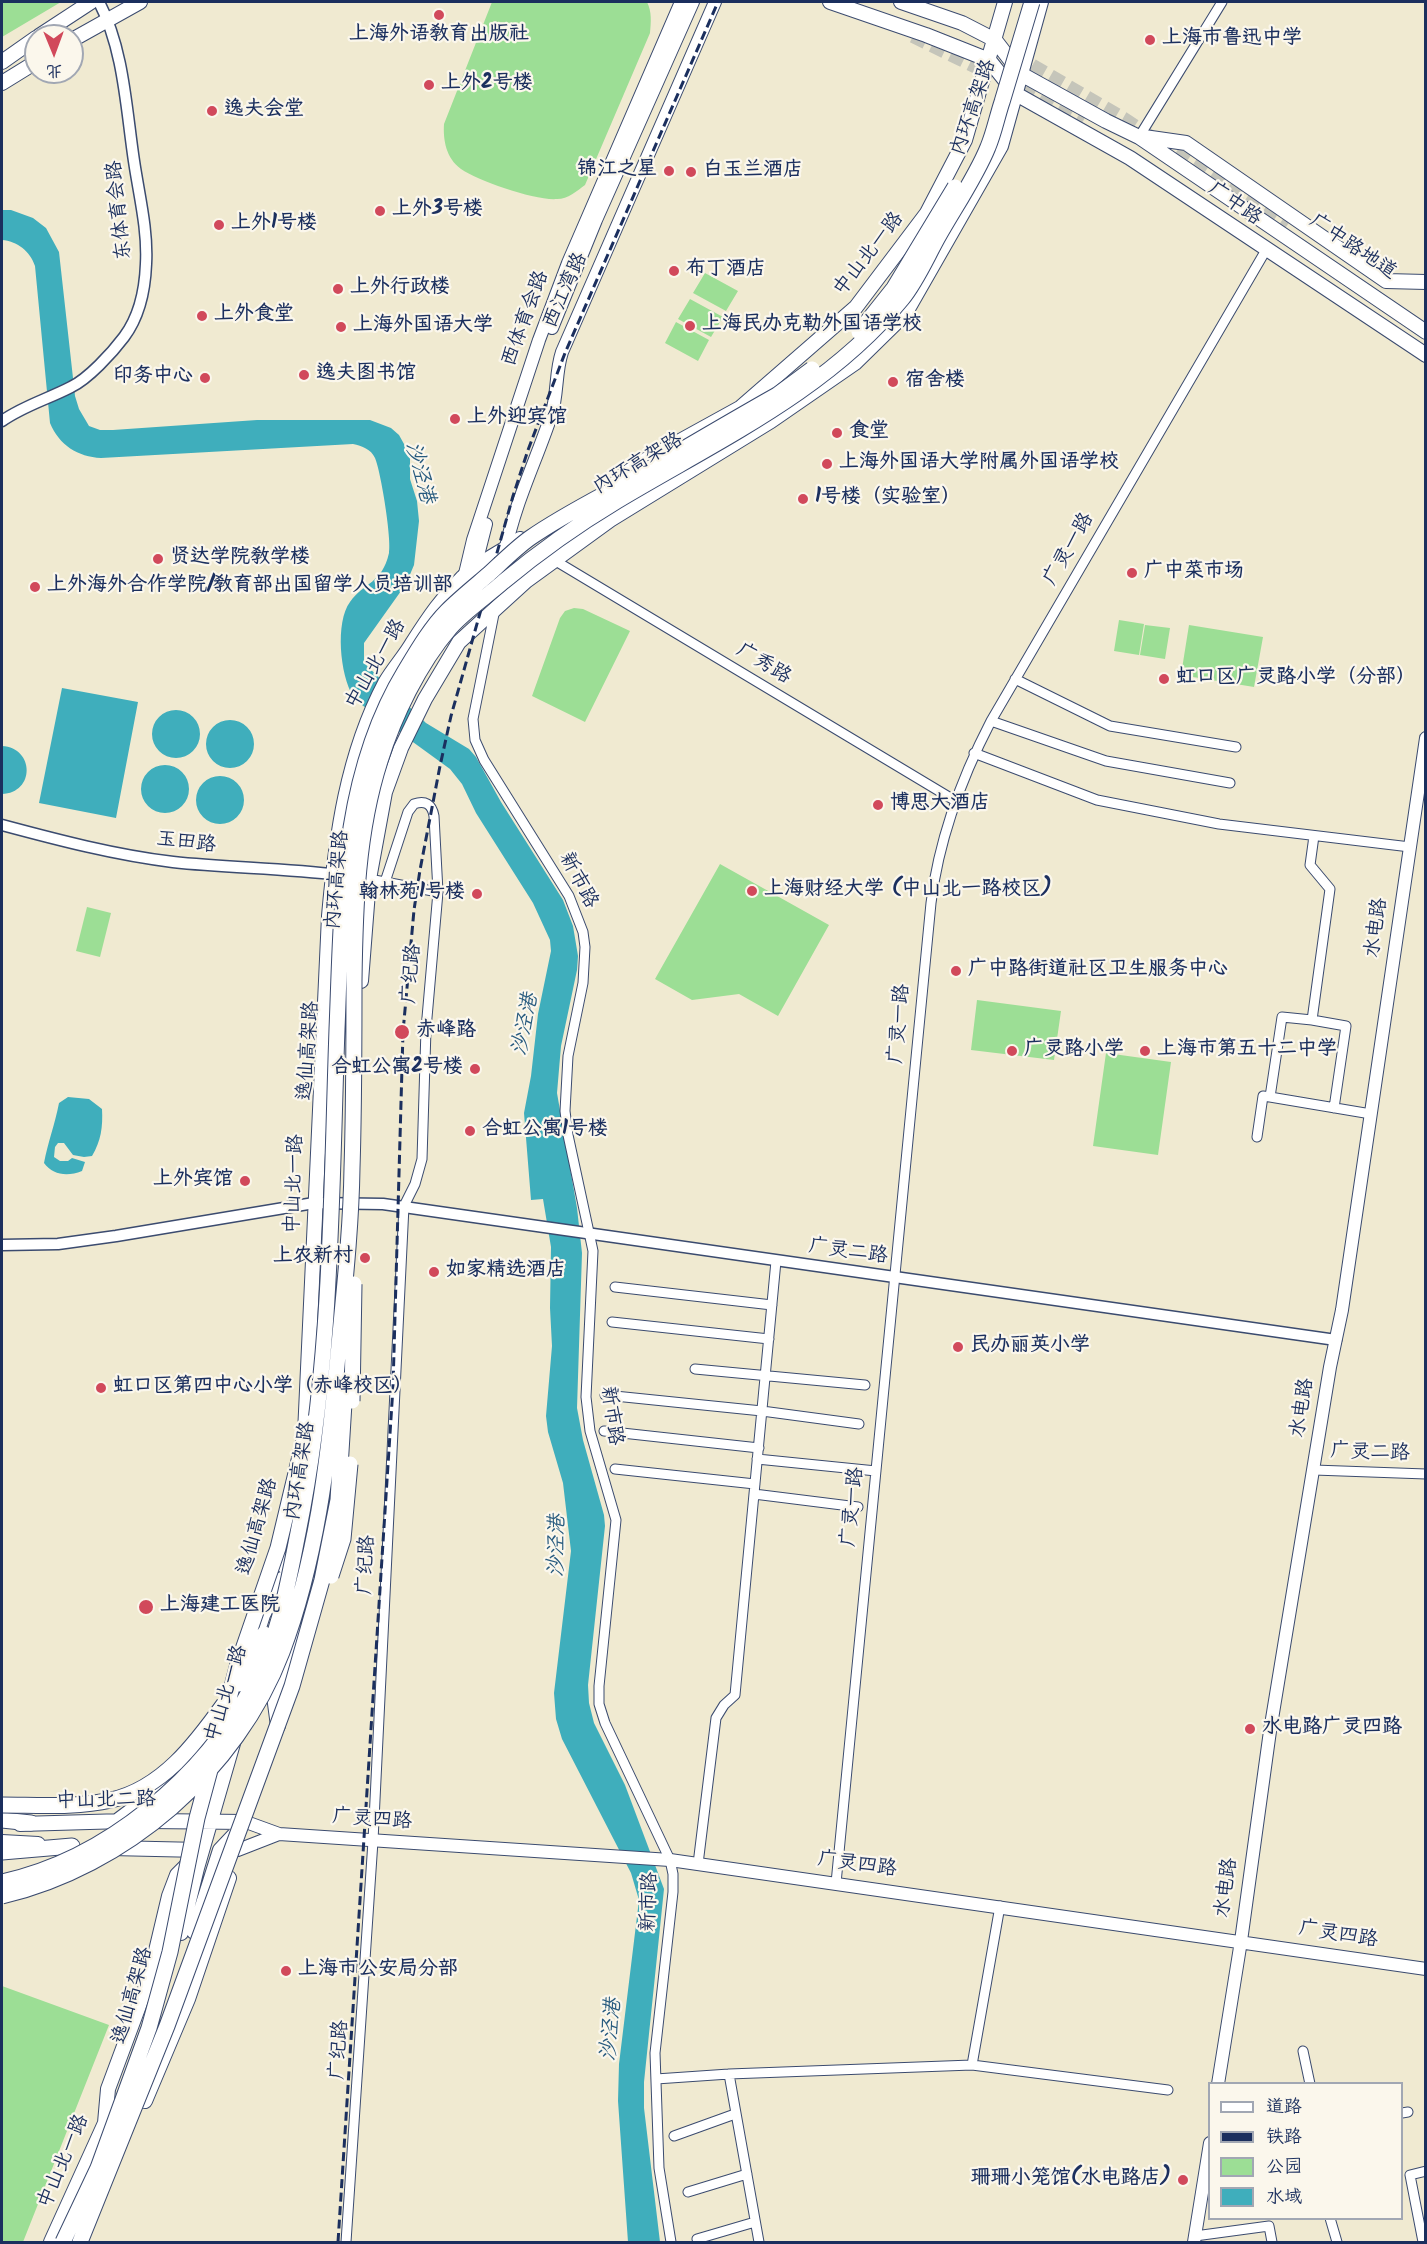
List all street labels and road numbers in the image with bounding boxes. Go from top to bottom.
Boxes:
street label: 内环高架路 [947,57,1003,159]
street label: 东体育会路 [104,159,138,261]
street label: 广中路 [1203,178,1265,232]
street label: 中山北一路 [830,208,910,302]
street label: 广中路地道 [1304,210,1400,286]
street label: 西江湾路 [540,250,594,332]
street label: 西体育会路 [499,268,555,370]
street label: 内环高架路 [590,429,688,501]
street label: 广灵一路 [1040,509,1100,591]
street label: 中山北一路 [342,616,412,714]
street label: 广秀路 [731,639,795,691]
street label: 玉田路 [155,828,217,860]
street label: 内环高架路 [323,829,355,931]
street label: 新市路 [552,849,602,913]
street label: 水电路 [1362,897,1394,959]
street label: 广纪路 [398,943,428,1005]
street label: 广灵一路 [886,983,916,1065]
street label: 逸仙高架路 [295,1000,325,1102]
street label: 中山北一路 [282,1134,310,1234]
street label: 广灵二路 [807,1236,889,1270]
street label: 水电路 [1287,1376,1321,1440]
street label: 新市路 [594,1385,626,1447]
street label: 内环高架路 [282,1420,322,1522]
street label: 广灵二路 [1330,1441,1410,1467]
street label: 广灵一路 [838,1466,870,1548]
street label: 逸仙高架路 [234,1476,284,1578]
street label: 广纪路 [354,1534,382,1596]
street label: 中山北一路 [202,1643,254,1745]
street label: 中山北二路 [56,1789,156,1815]
street label: 广灵四路 [331,1806,413,1836]
street label: 广灵四路 [816,1849,898,1883]
street label: 水电路 [1212,1857,1244,1919]
street label: 新市路 [638,1872,664,1932]
street label: 广灵四路 [1297,1918,1379,1954]
street label: 逸仙高架路 [109,1945,159,2047]
street label: 广纪路 [327,2019,355,2081]
street label: 中山北一路 [34,2111,96,2213]

